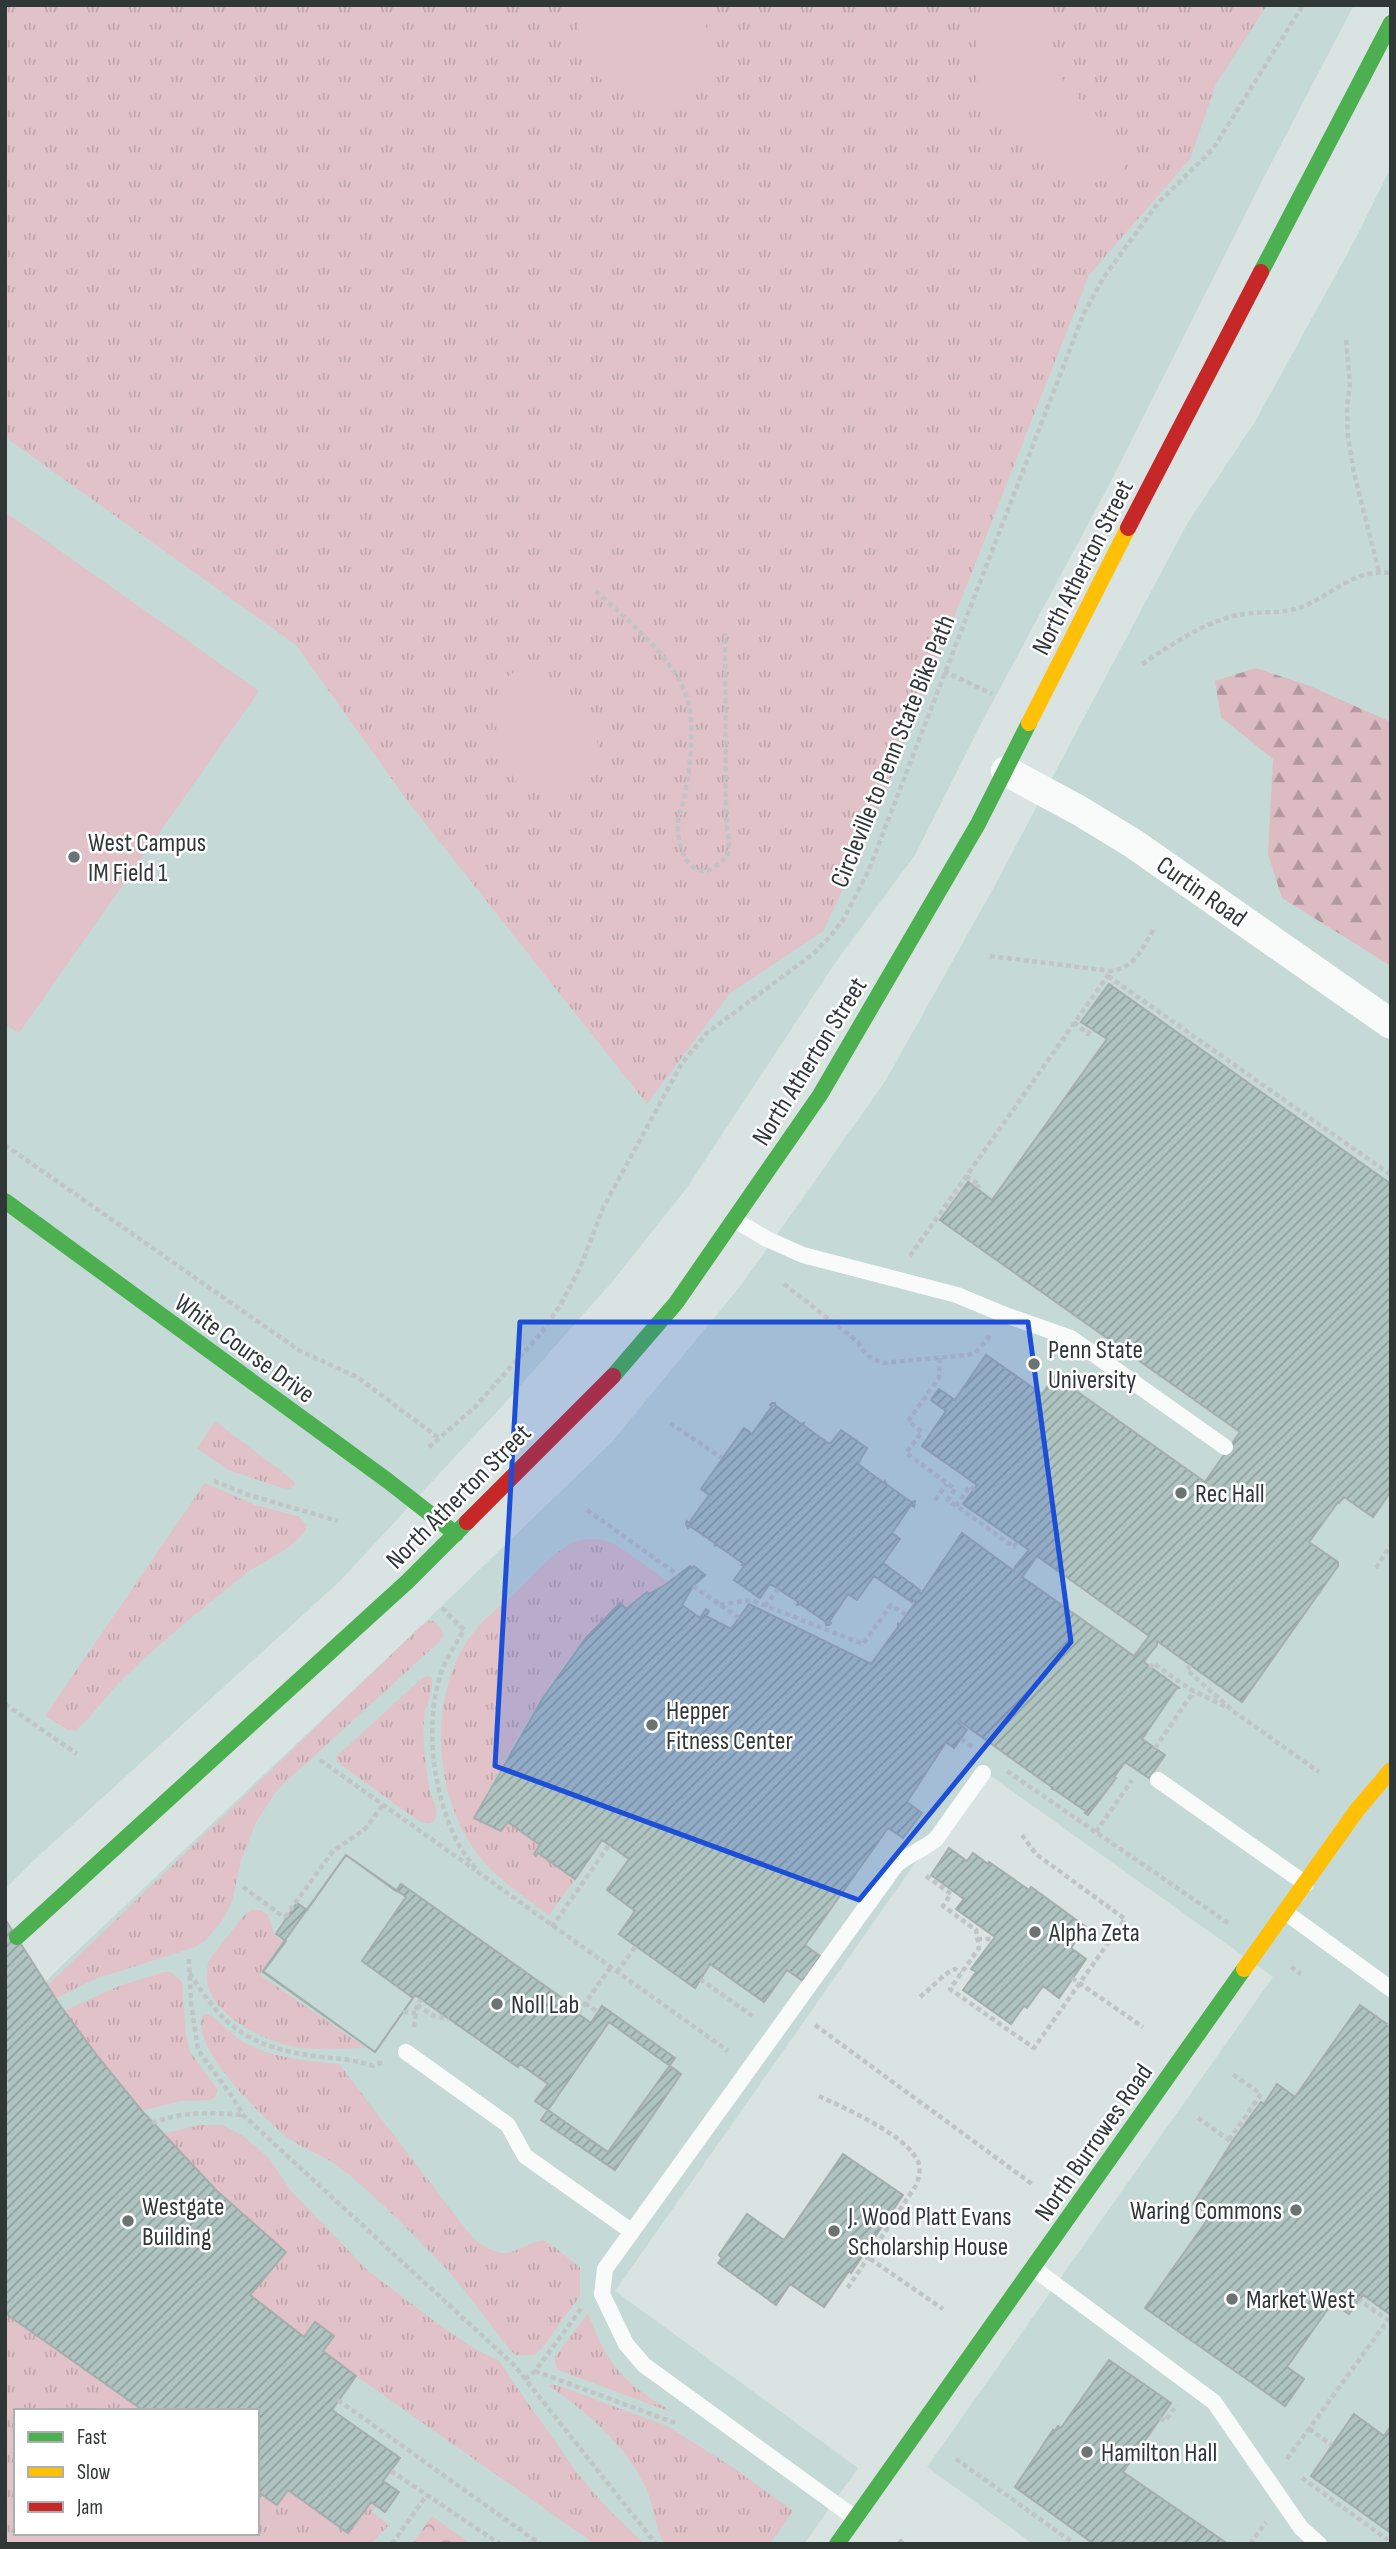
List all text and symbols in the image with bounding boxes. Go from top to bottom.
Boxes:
street label: North Atherton Street [1026,475,1141,660]
street label: Circleville to Penn State Bike Path [825,611,962,892]
place label: West Campus IM Field 1 [88,828,206,889]
marker: West Campus IM Field 1 [66,849,82,865]
street label: Curtin Road [1150,850,1252,934]
street label: North Atherton Street [746,972,874,1151]
street label: White Course Drive [168,1288,320,1410]
place label: Penn State University [1048,1335,1143,1396]
marker: Penn State University [1026,1356,1042,1372]
street label: North Atherton Street [380,1418,538,1576]
place label: Rec Hall [1195,1479,1265,1510]
marker: Rec Hall [1173,1485,1189,1501]
place label: Hepper Fitness Center [666,1696,793,1757]
marker: Hepper Fitness Center [644,1717,660,1733]
place label: Alpha Zeta [1048,1918,1140,1949]
marker: Alpha Zeta [1027,1924,1043,1940]
place label: Noll Lab [511,1990,579,2021]
marker: Noll Lab [489,1996,505,2012]
street label: North Burrowes Road [1029,2058,1160,2227]
place label: Westgate Building [142,2192,224,2253]
place label: Waring Commons [1130,2196,1282,2227]
place label: J. Wood Platt Evans Scholarship House [847,2202,1012,2263]
marker: Waring Commons [1288,2202,1304,2218]
marker: Westgate Building [120,2213,136,2229]
marker: J. Wood Platt Evans Scholarship House [826,2223,842,2239]
place label: Market West [1246,2285,1355,2316]
marker: Market West [1224,2291,1240,2307]
legend [14,2409,259,2535]
text: Fast [77,2425,107,2450]
place label: Hamilton Hall [1101,2438,1217,2469]
marker: Hamilton Hall [1079,2444,1095,2460]
text: Slow [77,2460,111,2485]
text: Jam [76,2495,103,2520]

